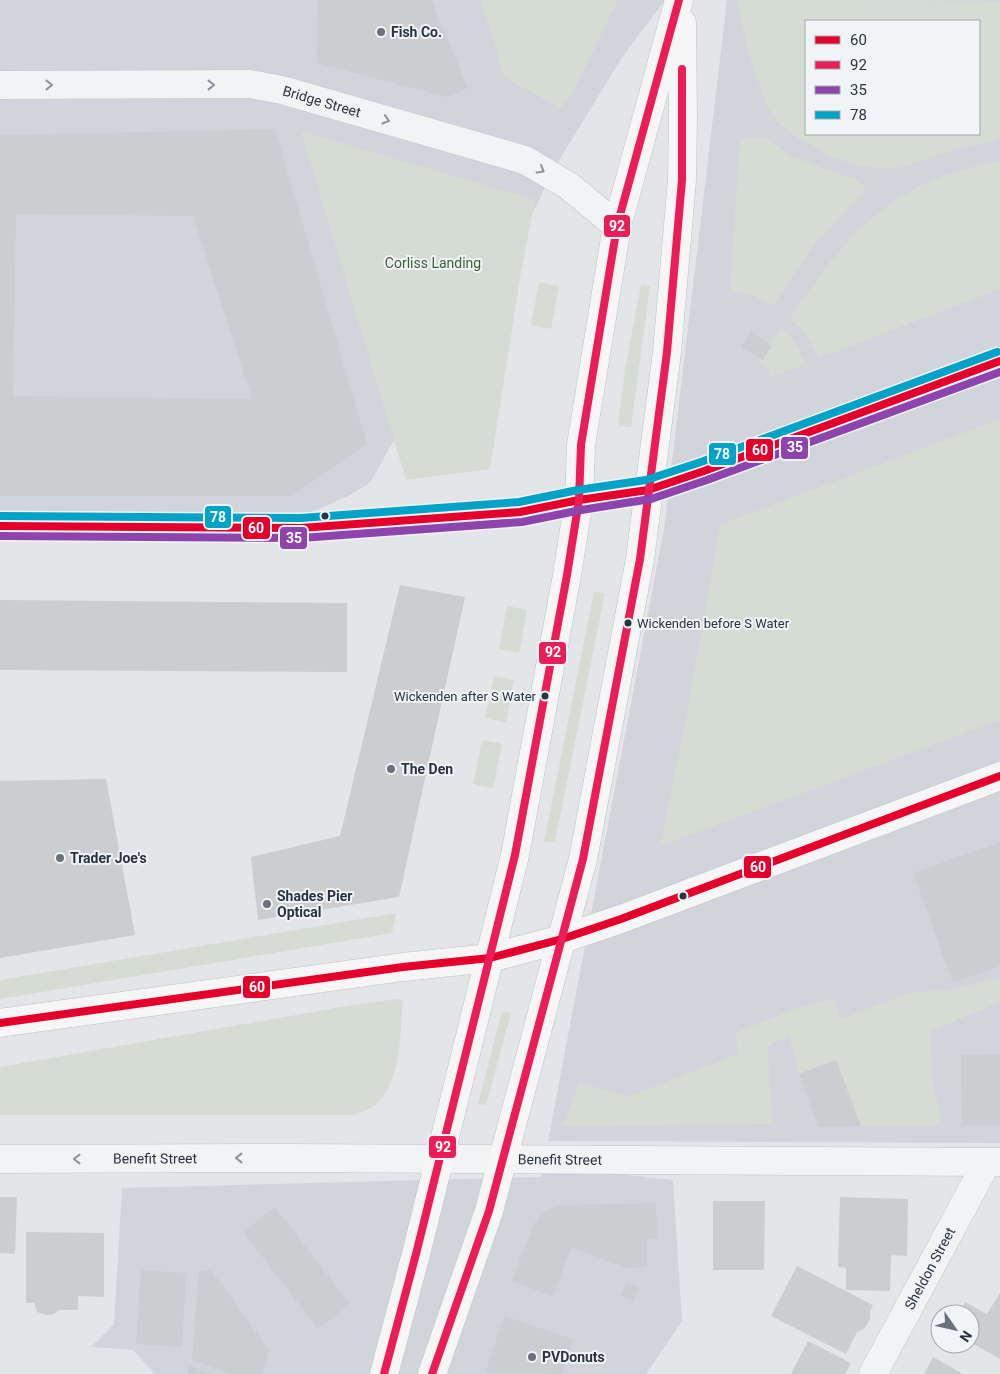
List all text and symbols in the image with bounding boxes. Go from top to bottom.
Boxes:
legend [805,20,980,135]
place label: Fish Co. [391,24,442,40]
marker: Fish Co. [375,26,387,38]
text: 60 [850,31,867,49]
text: 92 [850,56,867,74]
one-way arrow [45,80,53,90]
one-way arrow [208,80,215,90]
text: 35 [850,81,867,99]
street label: Bridge Street [281,83,363,120]
text: 78 [850,106,867,124]
one-way arrow [382,115,390,125]
one-way arrow [535,163,544,173]
line badge: 92 [603,214,631,238]
text: 92 [609,218,625,234]
park label: Corliss Landing [385,255,481,271]
line badge: 35 [780,436,809,460]
line badge: 60 [745,438,774,462]
text: 35 [787,439,803,455]
line badge: 78 [708,442,737,466]
text: 60 [752,442,768,458]
text: 78 [714,446,730,462]
line badge: 78 [204,505,232,529]
text: 78 [210,509,226,525]
unlabelled marker [320,511,330,521]
line badge: 60 [242,516,271,540]
text: 60 [248,520,264,536]
line badge: 35 [279,526,308,550]
text: 35 [286,530,302,546]
place label: Wickenden before S Water [637,616,790,631]
marker: Wickenden before S Water [623,618,633,628]
line badge: 92 [538,641,567,665]
text: 92 [545,644,561,660]
place label: Wickenden after S Water [394,689,537,704]
marker: Wickenden after S Water [540,691,550,701]
place label: The Den [401,761,453,777]
marker: The Den [385,763,397,775]
place label: Trader Joe's [70,850,147,866]
marker: Trader Joe's [54,852,66,864]
line badge: 60 [743,855,772,879]
text: 60 [750,859,766,875]
place label: Shades Pier Optical [277,888,352,920]
unlabelled marker [678,891,688,901]
marker: Shades Pier Optical [261,898,273,910]
line badge: 60 [242,975,271,999]
text: 60 [249,979,265,995]
line badge: 92 [428,1135,457,1159]
text: 92 [435,1139,451,1155]
street label: Benefit Street [113,1150,198,1167]
street label: Benefit Street [518,1151,603,1168]
one-way arrow [235,1153,243,1163]
one-way arrow [73,1154,80,1164]
street label: Sheldon Street [901,1224,959,1312]
north arrow [930,1304,980,1354]
text: N [956,1328,975,1345]
place label: PVDonuts [542,1349,605,1365]
marker: PVDonuts [526,1351,538,1363]

